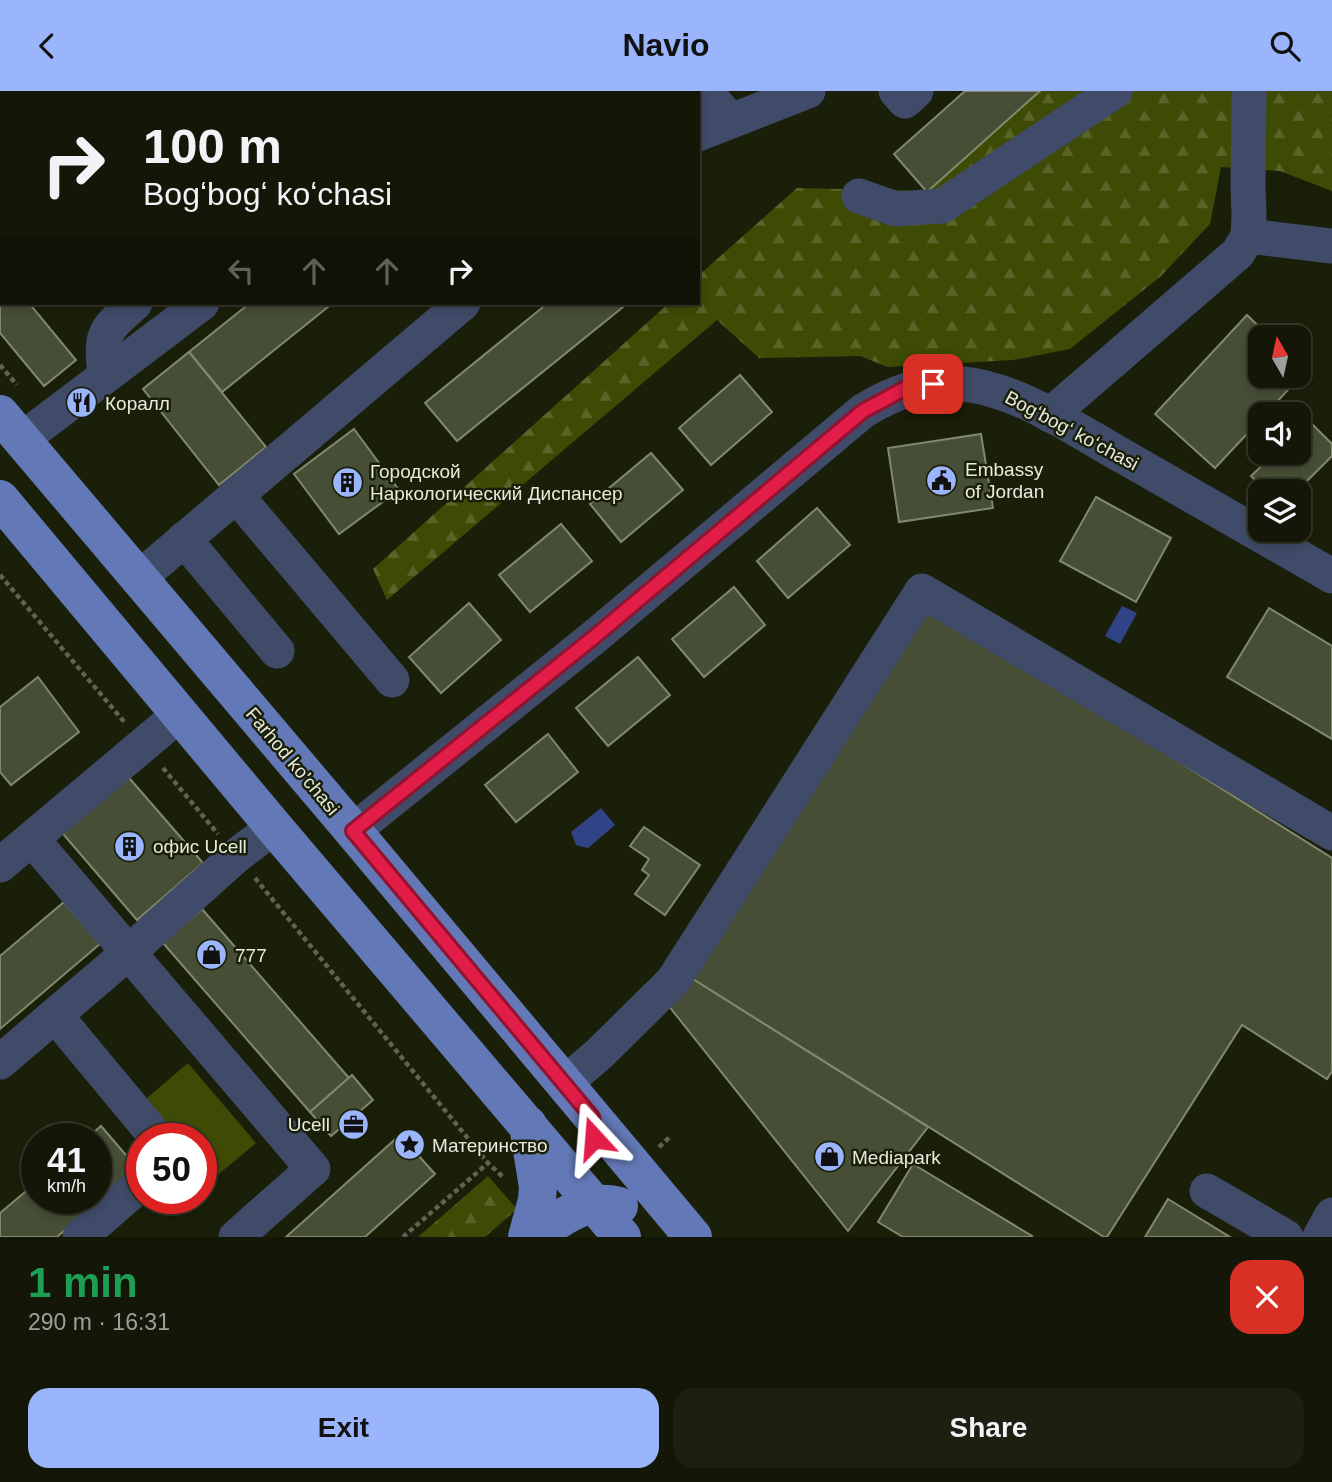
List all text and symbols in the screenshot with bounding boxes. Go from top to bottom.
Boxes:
icon: back [28,27,66,65]
text: Navio [622,27,710,63]
icon: search [1266,27,1304,65]
icon: right [28,119,119,210]
text: 100 m [143,119,282,173]
text: Bogʻbogʻ koʻchasi [143,176,392,212]
icon: left [222,252,260,290]
icon: ahead [295,252,333,290]
icon: ahead [368,252,406,290]
icon: right [441,252,479,290]
north arrow [1248,325,1311,389]
map controls [1248,325,1311,542]
pin [903,354,963,414]
icon: arrive [914,365,952,403]
restaurant icon: Коралл [65,386,99,420]
street label: Bogʻbogʻ koʻchasi [1002,386,1142,474]
place label: Коралл [105,393,170,414]
button: sound [1248,402,1311,465]
place label: Embassy of Jordan [965,459,1044,502]
place label: Городской Наркологический Диспансер [370,461,623,504]
public building icon: Embassy of Jordan [925,463,959,497]
building icon: Городской Наркологический Диспансер [330,465,364,499]
button: layers [1248,479,1311,542]
street label: Farhod ko'chasi [242,703,344,819]
building icon: офис Ucell [113,829,147,863]
place label: офис Ucell [153,836,247,857]
shop icon: 777 [195,938,229,972]
place label: 777 [235,945,267,966]
position arrow [557,1101,631,1175]
office icon: Ucell [336,1107,370,1141]
place label: Ucell [288,1114,330,1135]
speed limit sign: 50 [126,1123,217,1214]
place icon: Материнство [392,1128,426,1162]
place label: Материнство [432,1135,548,1156]
text: 41 [47,1140,86,1179]
shop icon: Mediapark [812,1140,846,1174]
place label: Mediapark [852,1147,941,1168]
text: km/h [47,1176,86,1196]
text: 1 min [28,1259,138,1306]
button: close [1230,1260,1304,1334]
text: 290 m · 16:31 [28,1309,170,1335]
button: Exit [28,1388,659,1468]
button: Share [673,1388,1304,1468]

